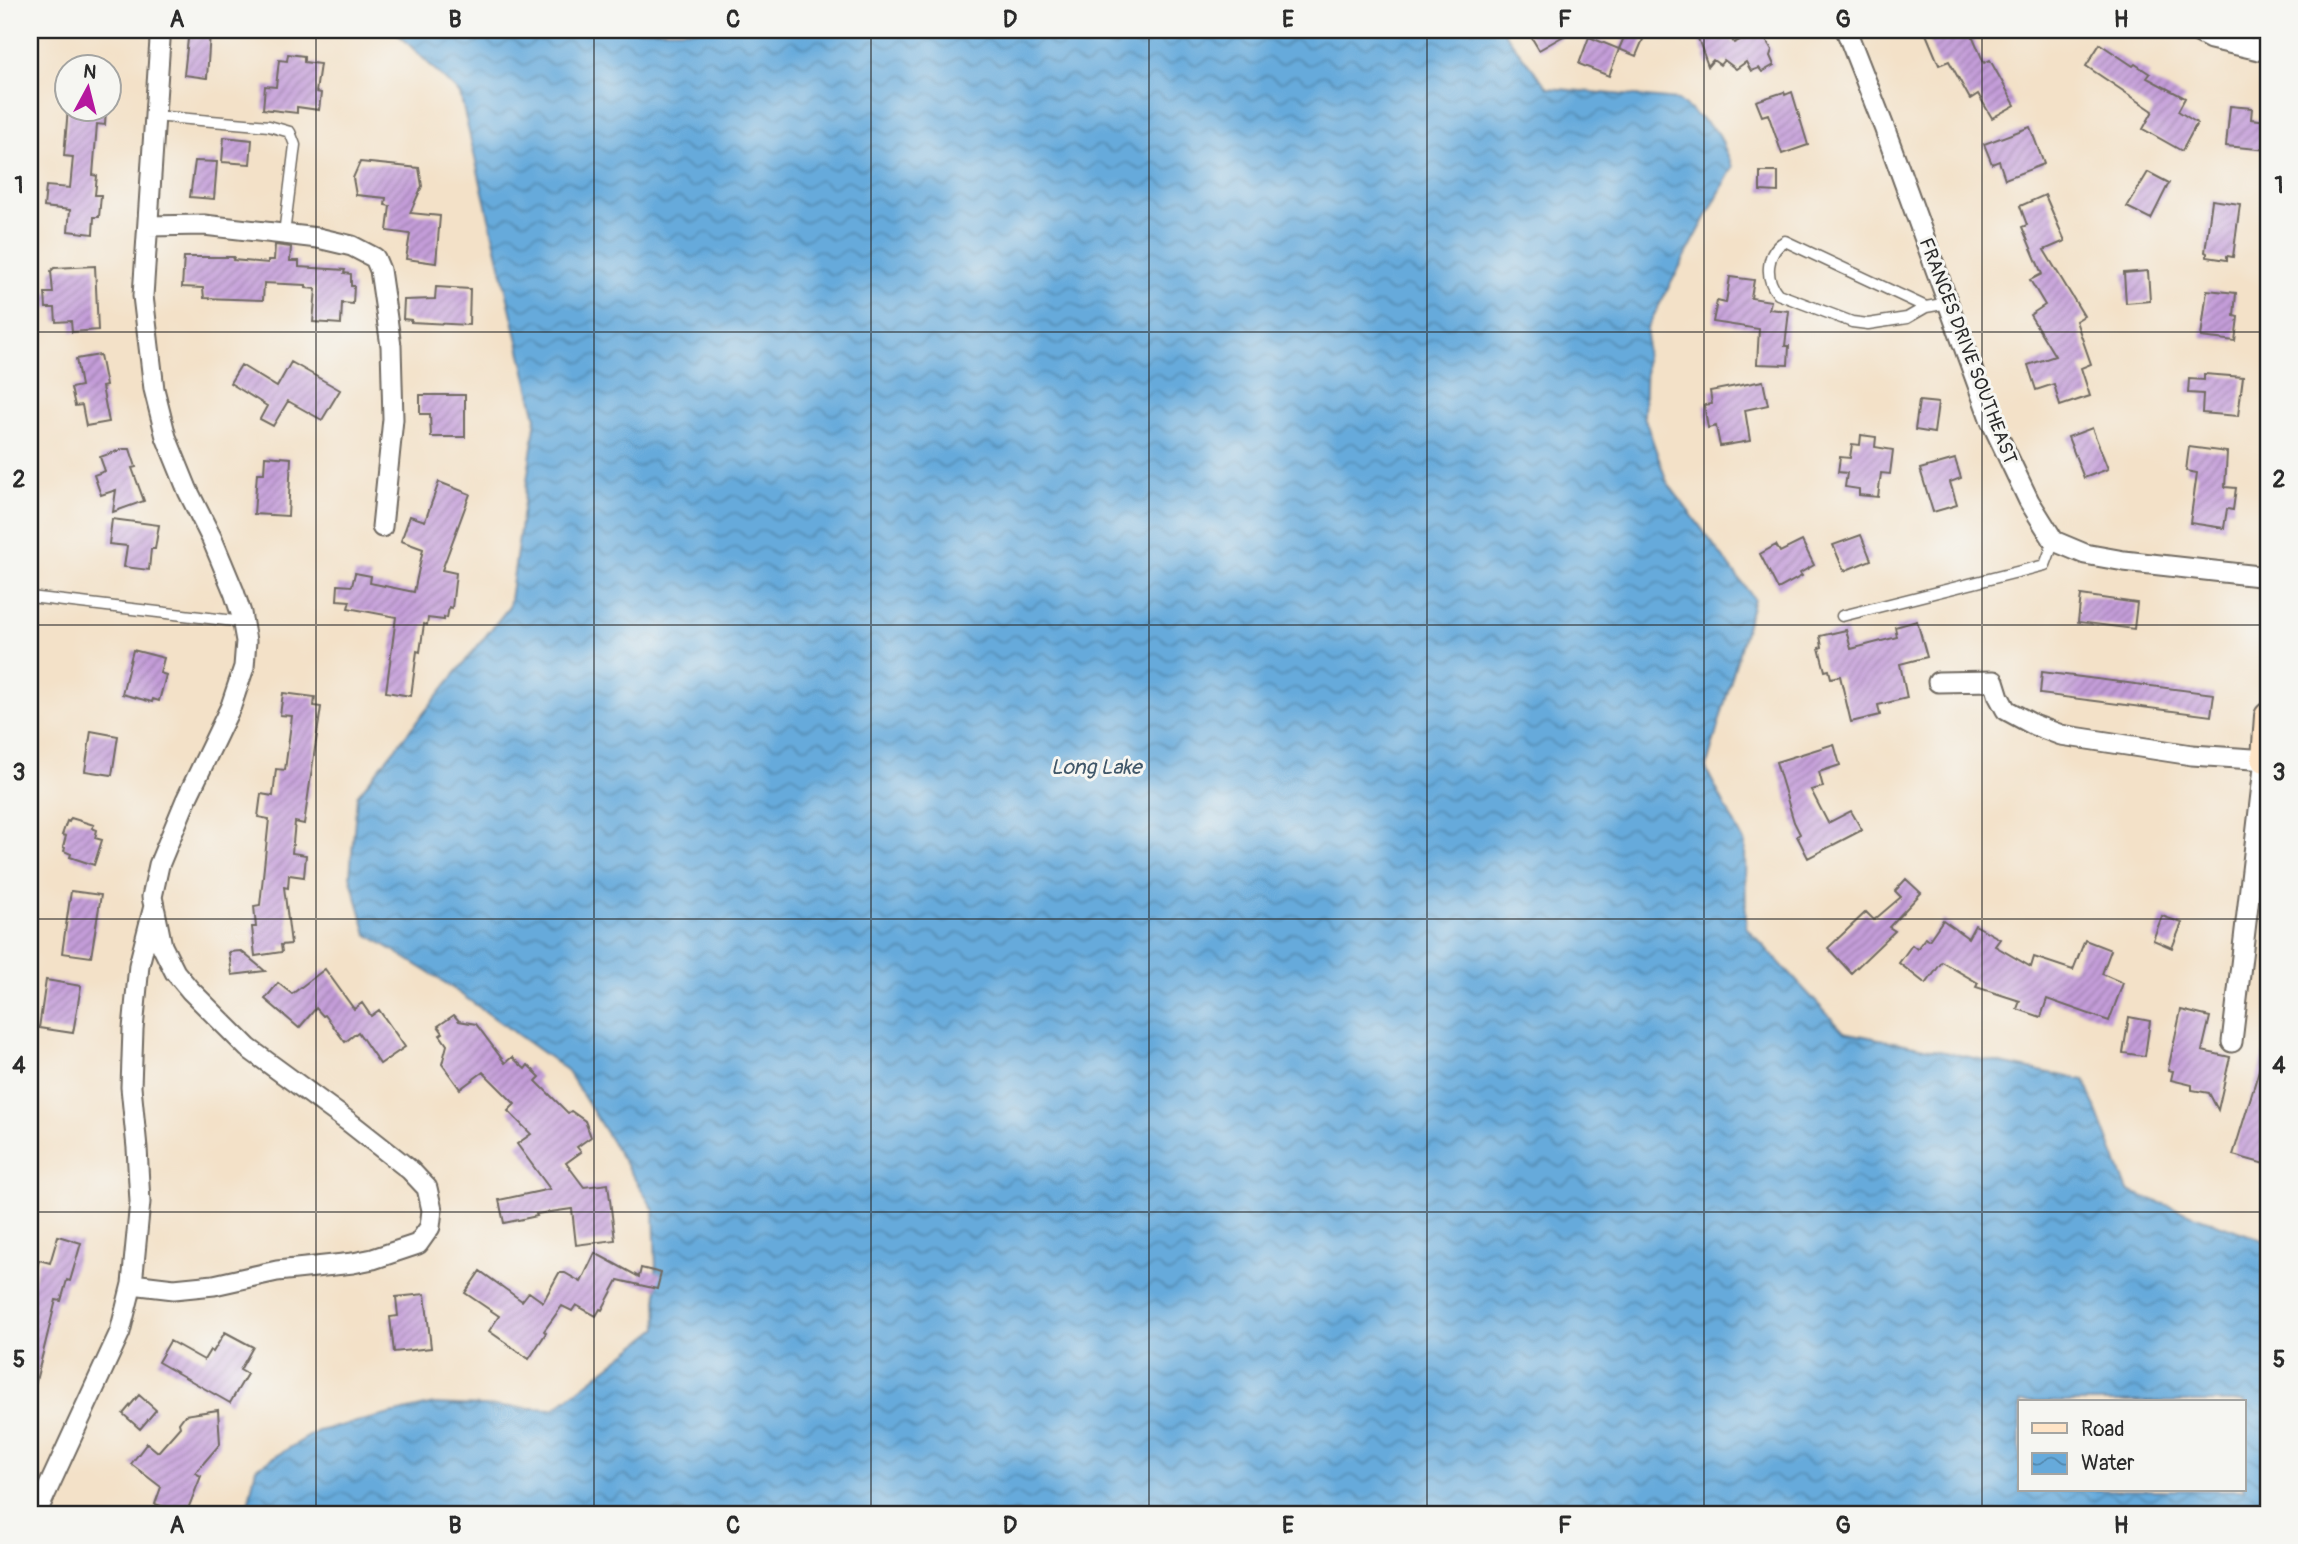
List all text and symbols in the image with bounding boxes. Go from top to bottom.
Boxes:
text: A [170,5,185,34]
text: B [448,5,462,34]
text: C [726,5,740,34]
text: D [1003,5,1017,34]
text: E [1282,5,1294,34]
text: F [1558,5,1572,34]
text: G [1835,5,1851,34]
text: H [2114,5,2128,34]
north arrow [52,52,122,122]
text: N [82,59,98,85]
text: 1 [15,171,24,200]
text: 1 [2275,171,2284,200]
street label: FRANCES DRIVE SOUTHEAST [1914,235,2022,467]
text: 2 [13,465,26,494]
text: 2 [2273,465,2286,494]
water label: Long Lake [1051,754,1144,781]
text: 3 [13,758,25,787]
text: 3 [2273,758,2285,787]
text: 4 [12,1051,26,1080]
text: 4 [2272,1051,2286,1080]
text: 5 [13,1345,25,1374]
text: 5 [2273,1345,2285,1374]
legend [2018,1400,2246,1492]
text: Road [2081,1416,2125,1443]
text: Water [2081,1450,2135,1477]
text: A [170,1511,185,1540]
text: B [448,1511,462,1540]
text: C [726,1511,740,1540]
text: D [1003,1511,1017,1540]
text: E [1282,1511,1294,1540]
text: F [1558,1511,1572,1540]
text: G [1835,1511,1851,1540]
text: H [2114,1511,2128,1540]

